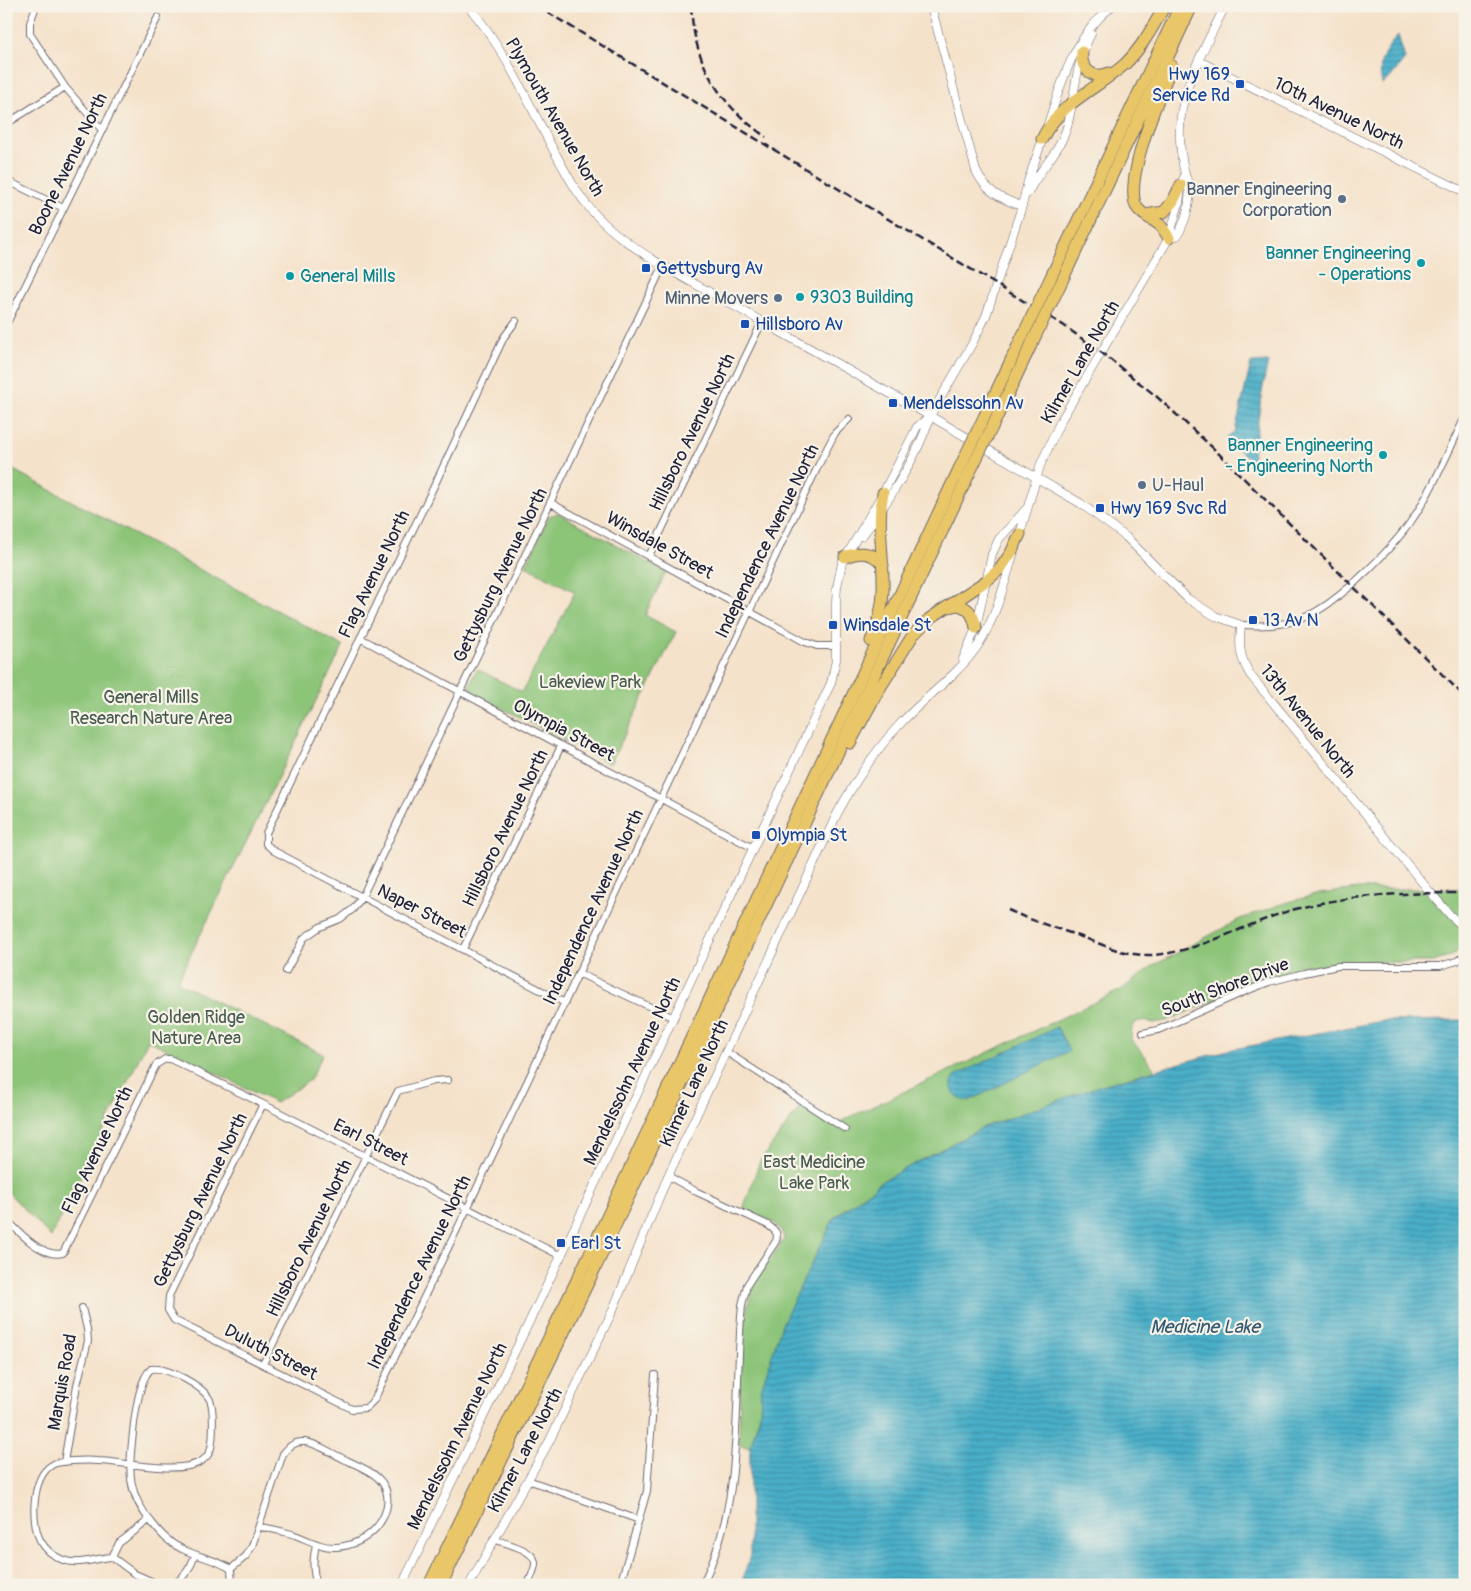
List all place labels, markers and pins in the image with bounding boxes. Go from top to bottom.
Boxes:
place label: Hwy 169 Service Rd [1152,63,1230,107]
marker: Hwy 169 Service Rd [1234,78,1246,90]
place label: Banner Engineering Corporation [1186,178,1332,222]
marker: Banner Engineering Corporation [1336,193,1348,205]
place label: Banner Engineering - Operations [1265,242,1411,286]
place label: Gettysburg Av [656,257,763,280]
marker: Banner Engineering - Operations [1415,257,1427,269]
marker: Gettysburg Av [640,262,652,274]
place label: General Mills [300,265,395,288]
marker: General Mills [284,270,296,282]
place label: 9303 Building [810,286,913,309]
place label: Minne Movers [665,287,768,310]
marker: 9303 Building [794,291,806,303]
marker: Minne Movers [772,292,784,304]
place label: Hillsboro Av [755,313,843,336]
marker: Hillsboro Av [739,318,751,330]
place label: Mendelssohn Av [903,392,1024,415]
marker: Mendelssohn Av [887,397,899,409]
place label: Banner Engineering - Engineering North [1225,434,1373,478]
marker: Banner Engineering - Engineering North [1377,449,1389,461]
place label: U-Haul [1152,474,1204,497]
marker: U-Haul [1136,479,1148,491]
place label: Hwy 169 Svc Rd [1110,497,1227,520]
marker: Hwy 169 Svc Rd [1094,502,1106,514]
place label: 13 Av N [1263,609,1319,632]
place label: Winsdale St [843,614,932,637]
marker: 13 Av N [1247,614,1259,626]
marker: Winsdale St [827,619,839,631]
place label: Olympia St [766,824,848,847]
marker: Olympia St [750,829,762,841]
place label: Earl St [571,1232,622,1255]
marker: Earl St [555,1237,567,1249]

